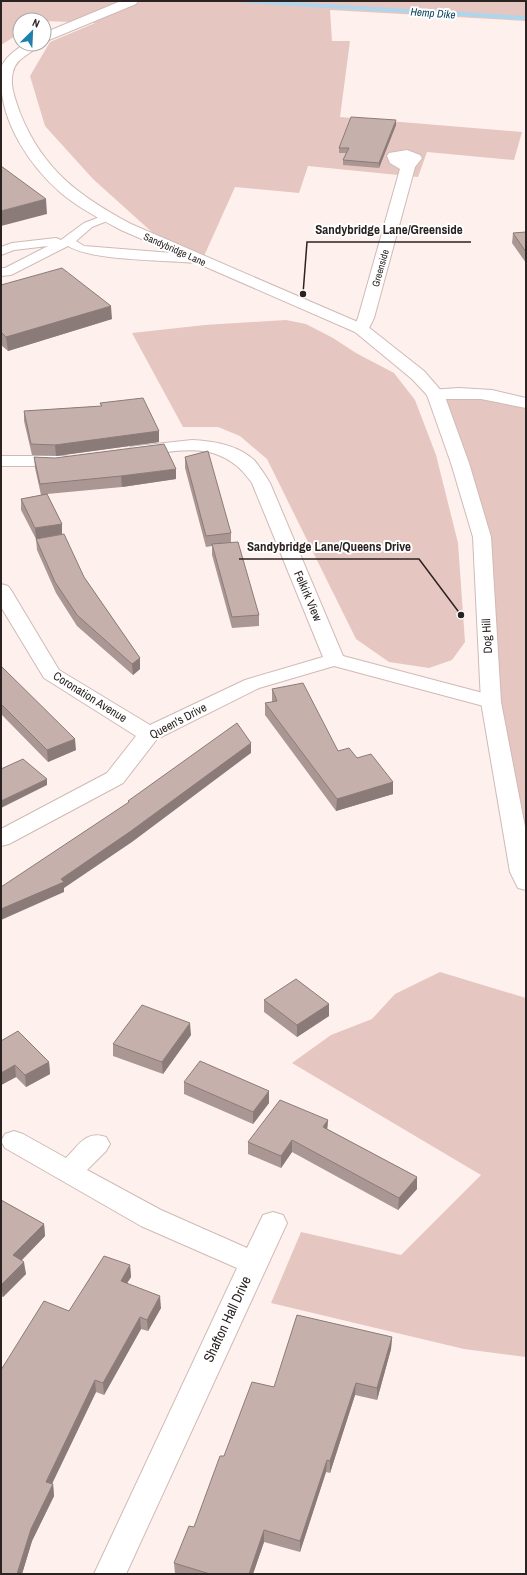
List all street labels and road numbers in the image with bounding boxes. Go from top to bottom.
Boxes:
street label: Sandybridge Lane [142,230,208,269]
street label: Greenside [369,248,392,288]
street label: Felkirk View [290,568,326,625]
street label: Dog Hill [478,618,496,654]
street label: Coronation Avenue [50,668,130,726]
street label: Queen's Drive [147,699,209,743]
street label: Shafton Hall Drive [199,1273,255,1365]

